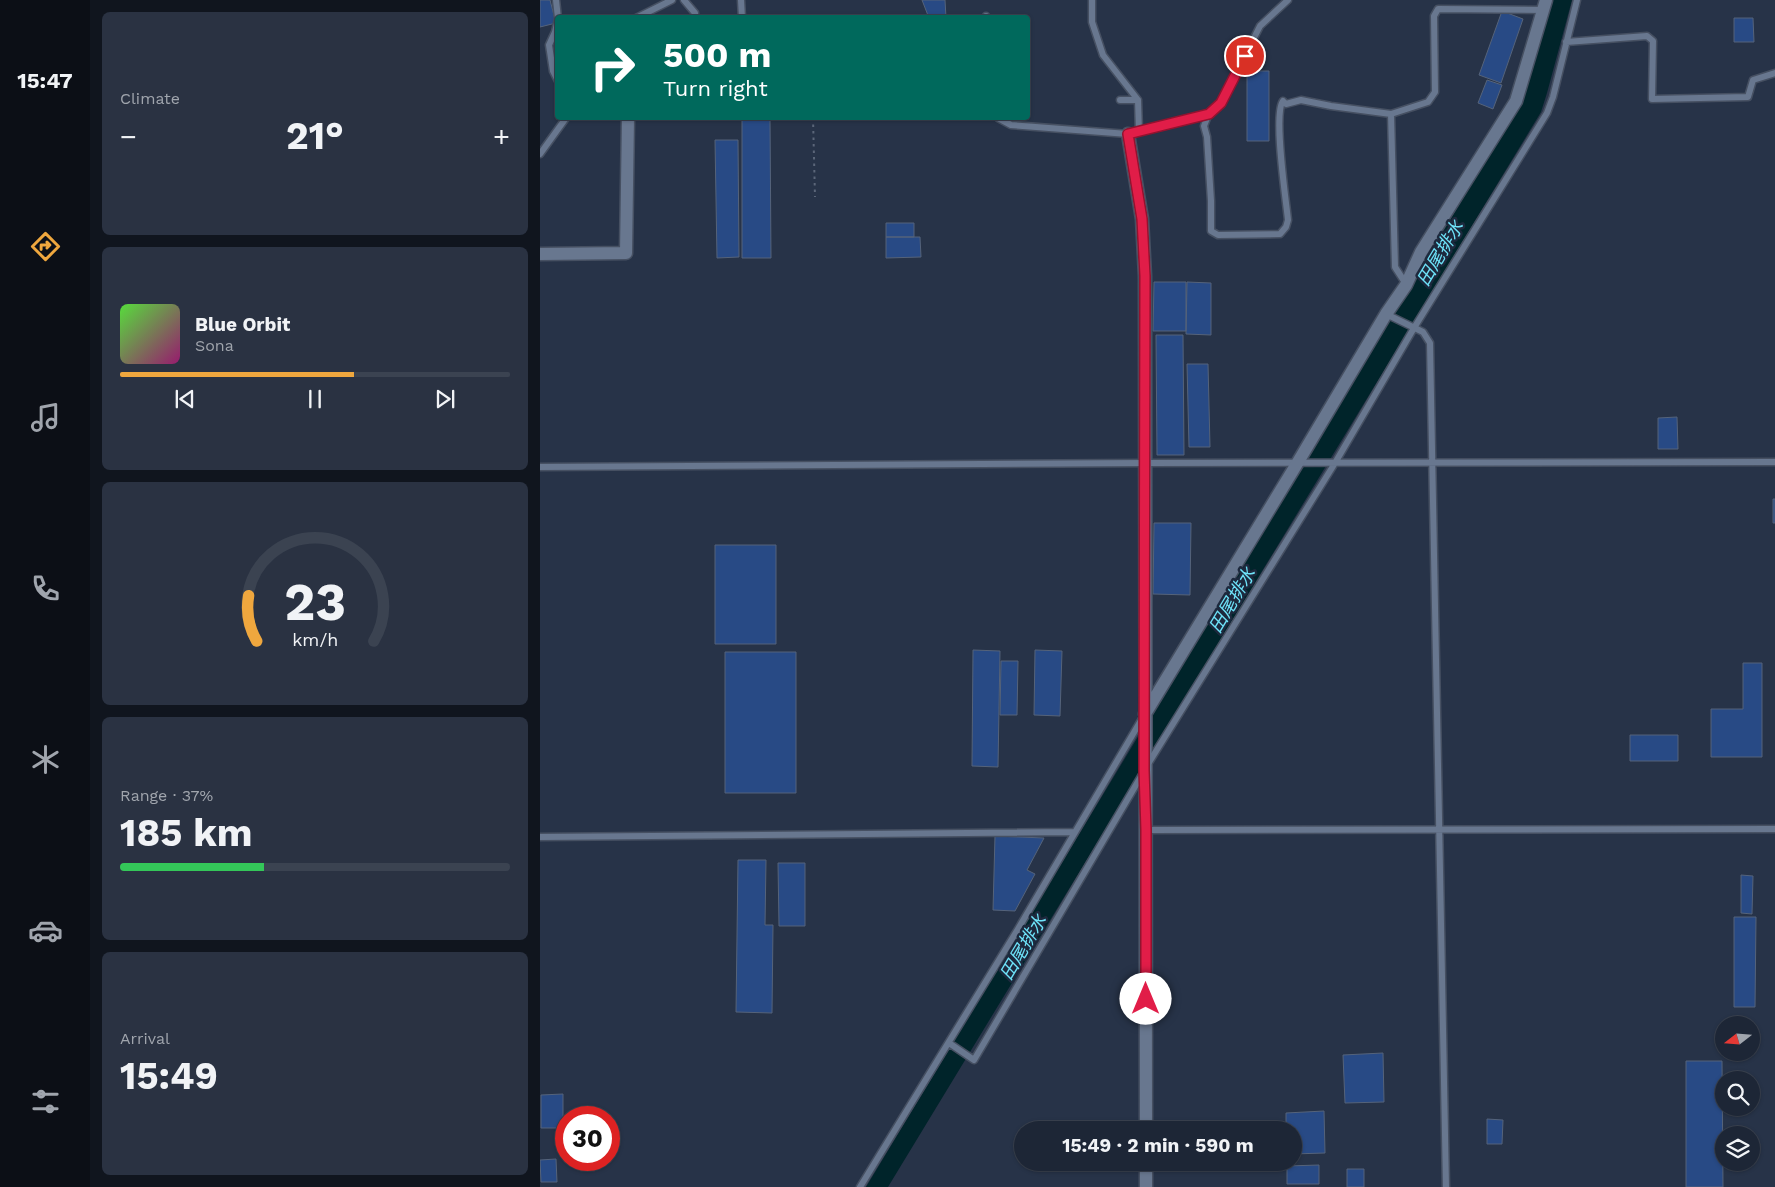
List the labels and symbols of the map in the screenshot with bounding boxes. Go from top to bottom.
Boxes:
pin [1224,35,1266,77]
water label: 田尾排水 [1412,216,1468,289]
water label: 田尾排水 [1204,563,1260,636]
water label: 田尾排水 [995,910,1051,983]
position arrow [1119,972,1171,1024]
north arrow [1715,1016,1760,1061]
speed limit sign: 30 [555,1106,620,1171]

